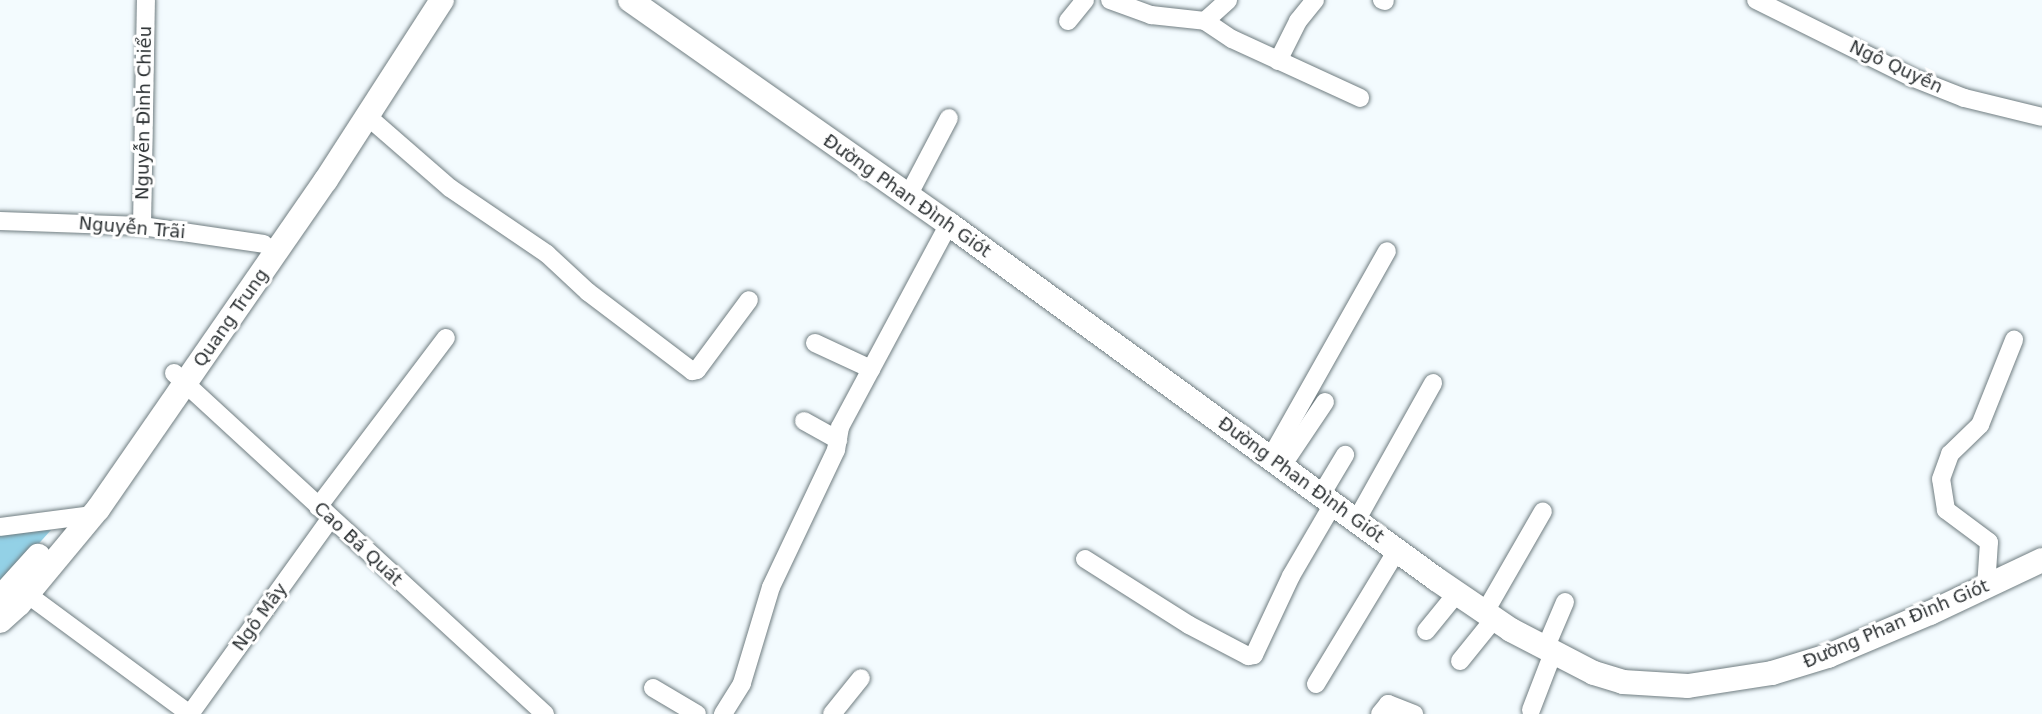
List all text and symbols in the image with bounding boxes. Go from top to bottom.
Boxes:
street label: Nguyễn Đình Chiểu [132,26,156,200]
street label: Ngô Quyền [1846,36,1946,98]
street label: Đường Phan Đình Giót [819,130,995,262]
street label: Nguyễn Trãi [78,213,186,243]
street label: Quang Trung [189,265,273,371]
street label: Đường Phan Đình Giót [1214,413,1388,547]
street label: Cao Bá Quát [309,498,407,590]
street label: Đường Phan Đình Giót [1800,575,1992,673]
street label: Ngô Mây [228,579,292,655]

